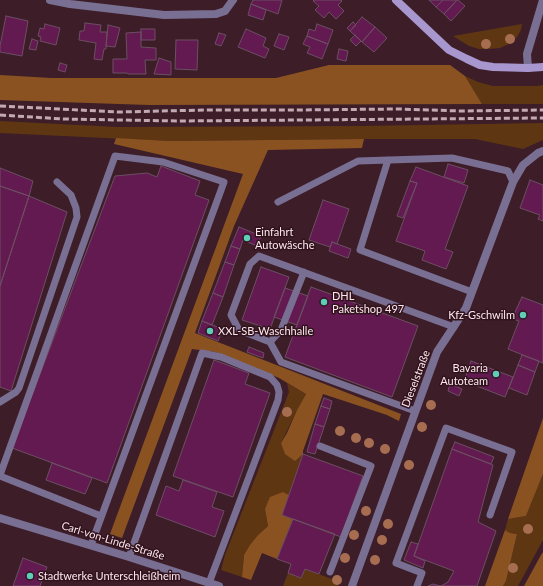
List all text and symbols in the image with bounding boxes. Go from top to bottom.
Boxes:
place label: Einfahrt Autowäsche [255,225,315,251]
marker: Einfahrt Autowäsche [242,233,252,243]
place label: DHL Paketshop 497 [332,289,404,315]
marker: DHL Paketshop 497 [319,297,329,307]
place label: Kfz-Gschwilm [448,308,515,322]
marker: Kfz-Gschwilm [518,310,528,320]
place label: XXL-SB-Waschhalle [218,324,313,338]
marker: XXL-SB-Waschhalle [205,326,215,336]
street label: Dieselstraße [399,349,433,409]
place label: Bavaria Autoteam [440,361,488,387]
marker: Bavaria Autoteam [491,369,501,379]
street label: Carl-von-Linde-Straße [60,519,166,563]
place label: Stadtwerke Unterschleißheim [38,569,180,583]
marker: Stadtwerke Unterschleißheim [25,571,35,581]

